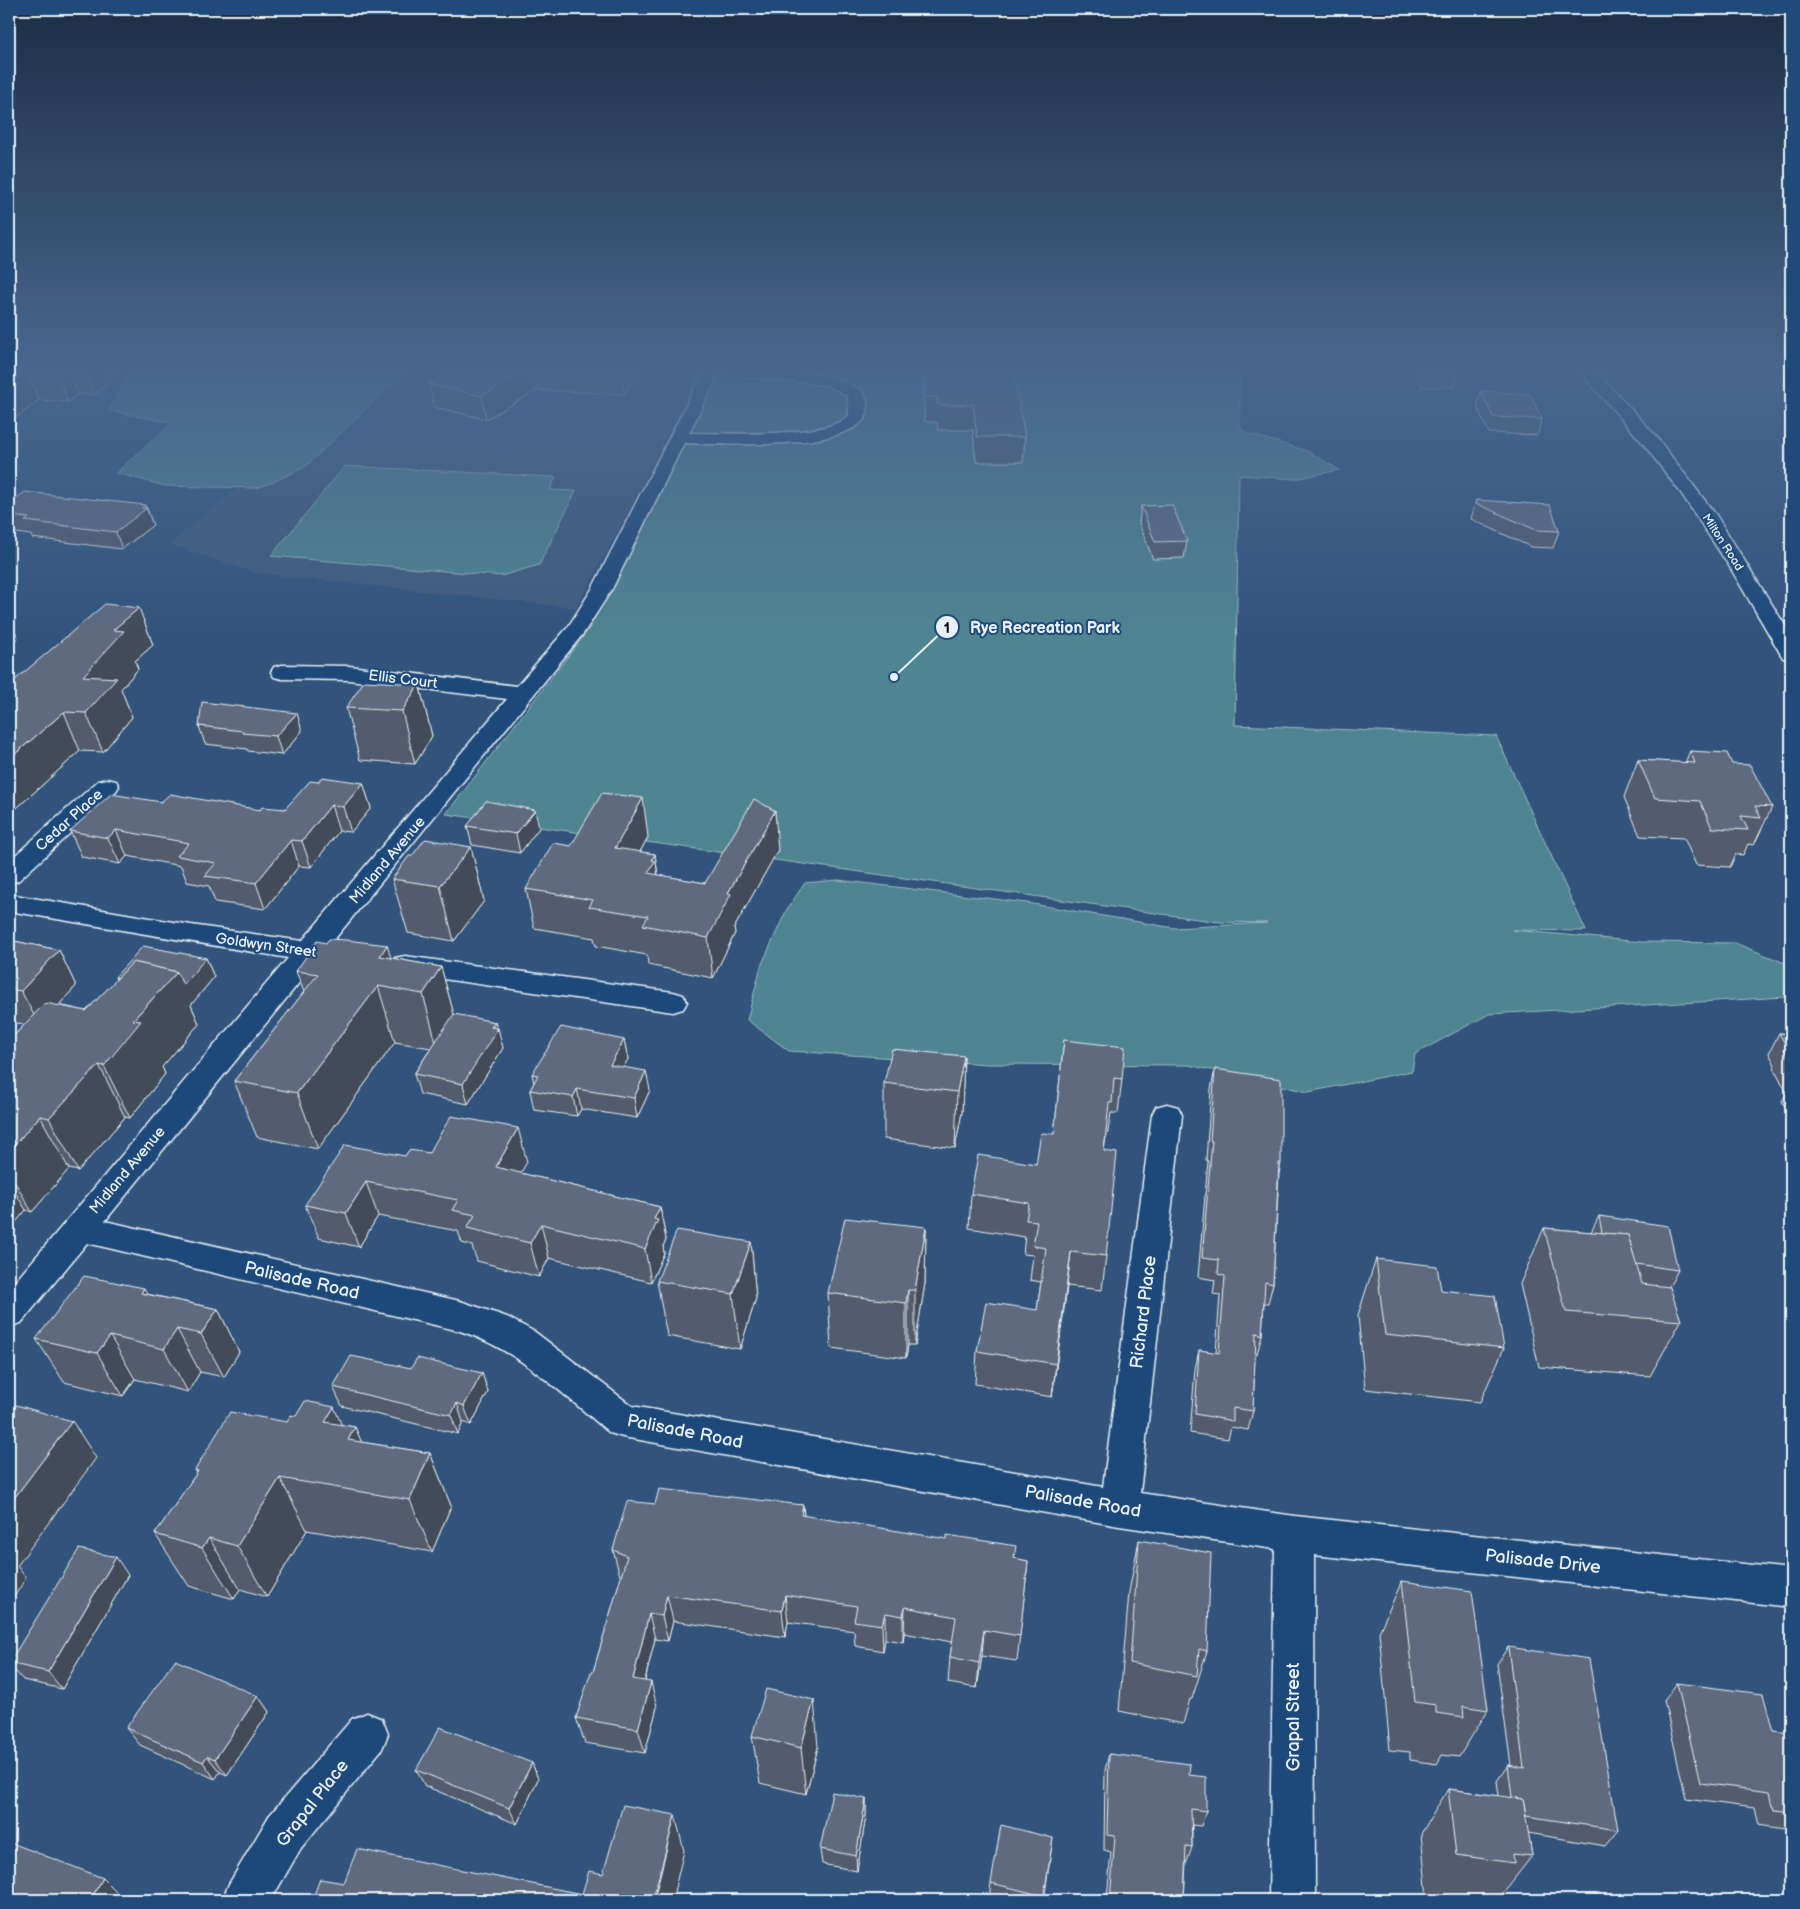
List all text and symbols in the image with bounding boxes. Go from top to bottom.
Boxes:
street label: Milton Road [1699,511,1747,574]
callout: Rye Recreation Park [935,612,1130,643]
text: 1 [944,619,950,638]
text: Rye Recreation Park [970,619,1121,638]
street label: Ellis Court [367,666,439,693]
street label: Cedar Place [32,785,107,856]
street label: Midland Avenue [345,813,430,908]
street label: Goldwyn Street [214,929,318,962]
street label: Midland Avenue [85,1123,170,1218]
street label: Richard Place [1126,1254,1161,1370]
street label: Palisade Road [242,1257,361,1304]
street label: Palisade Road [625,1410,745,1453]
street label: Palisade Road [1023,1481,1143,1522]
street label: Palisade Drive [1484,1545,1602,1578]
street label: Grapal Street [1283,1662,1304,1771]
street label: Grapal Place [272,1755,353,1851]

